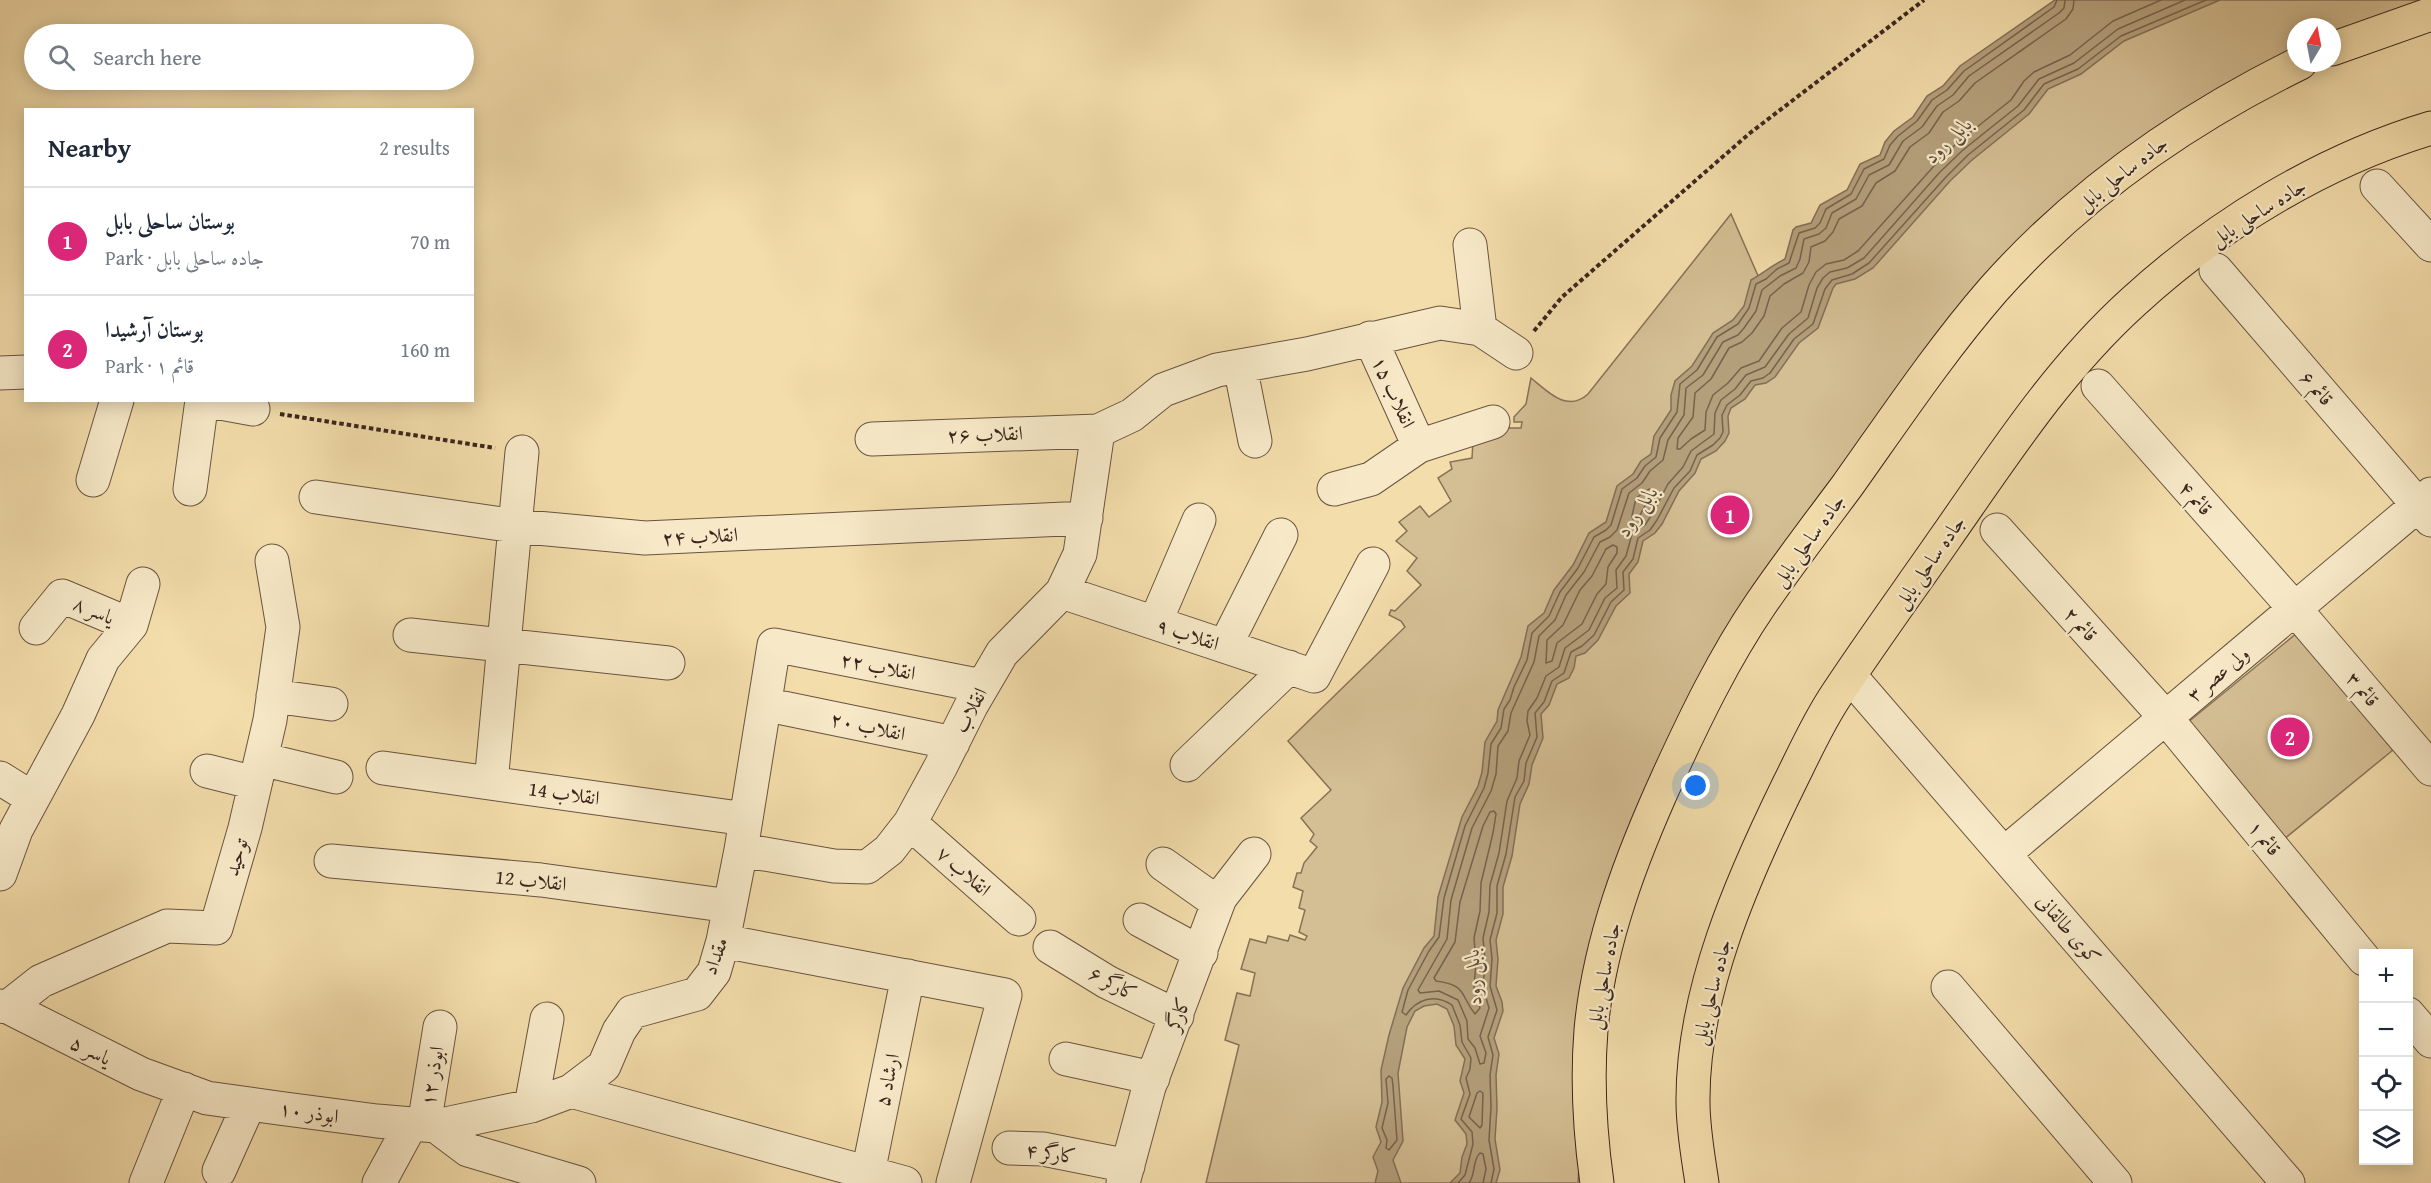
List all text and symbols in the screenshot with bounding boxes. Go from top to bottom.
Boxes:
north arrow [2287,18,2341,72]
search box [24,24,474,90]
icon: search [45,41,78,74]
text: Search here [93,41,202,73]
water label: بابل رود [1916,109,1979,171]
text: Nearby [48,128,131,167]
street label: جاده ساحلی بابل [2070,128,2174,218]
text: 2 results [379,133,450,162]
street label: جاده ساحلی بایل [2204,171,2312,253]
text: بوستان ساحلی بابل [105,205,235,237]
text: 1 [62,227,73,256]
text: 70 m [410,227,450,256]
text: Park · جاده ساحلی بابل [105,243,264,272]
text: بوستان آرشیدا [105,313,204,345]
text: 2 [62,335,73,364]
text: 160 m [400,335,450,364]
text: Park · قائم ۱ [105,351,194,380]
street label: انقلاب ۱۵ [1365,351,1424,432]
street label: قائم ۶ [2291,364,2341,414]
street label: انقلاب ۲۶ [947,418,1023,449]
street label: قائم ۴ [2170,474,2220,524]
water label: بابل رود [1608,479,1665,543]
street label: جاده ساحلی بابل [1764,487,1852,593]
pin: 1 [1710,492,1750,538]
street label: جاده ساحلی بایل [1886,509,1972,615]
street label: انقلاب ۲۴ [661,519,739,552]
street label: یاسر ۸ [69,588,120,632]
street label: قائم ۲ [2055,600,2105,650]
street label: انقلاب ۹ [1153,610,1223,657]
street label: ولی عصر ۳ [2180,639,2255,708]
street label: انقلاب ۲۲ [838,644,918,687]
street label: قائم ۳ [2337,665,2387,715]
street label: انقلاب [945,682,994,738]
street label: انقلاب ۲۰ [828,703,908,748]
pin: 2 [2270,714,2310,760]
your location [1681,771,1710,800]
street label: انقلاب 14 [527,773,602,812]
street label: قائم ۱ [2239,814,2289,864]
street label: توحید [216,834,255,879]
street label: انقلاب ۷ [931,839,998,903]
street label: انقلاب 12 [494,861,568,898]
street label: کوی طالقانی [2030,887,2109,971]
street label: جاده ساحلی بابل [1578,920,1628,1032]
street label: مقداد [694,933,735,979]
street label: جاده ساحلی بایل [1683,936,1739,1048]
water label: بابل رود [1456,948,1489,1006]
map controls [2359,949,2413,1165]
button: + [2359,949,2413,1003]
street label: کارگر ۶ [1084,958,1142,1007]
street label: کارگر [1157,993,1197,1037]
button: − [2359,1003,2413,1057]
street label: یاسر ۵ [66,1027,118,1072]
street label: ابوذر ۱۲ [413,1044,451,1108]
street label: ارشاد ۵ [867,1051,906,1109]
button: locate [2359,1057,2413,1111]
street label: ابوذر ۱۰ [277,1093,341,1130]
button: layers [2359,1111,2413,1165]
street label: کارگر ۴ [1024,1135,1078,1170]

